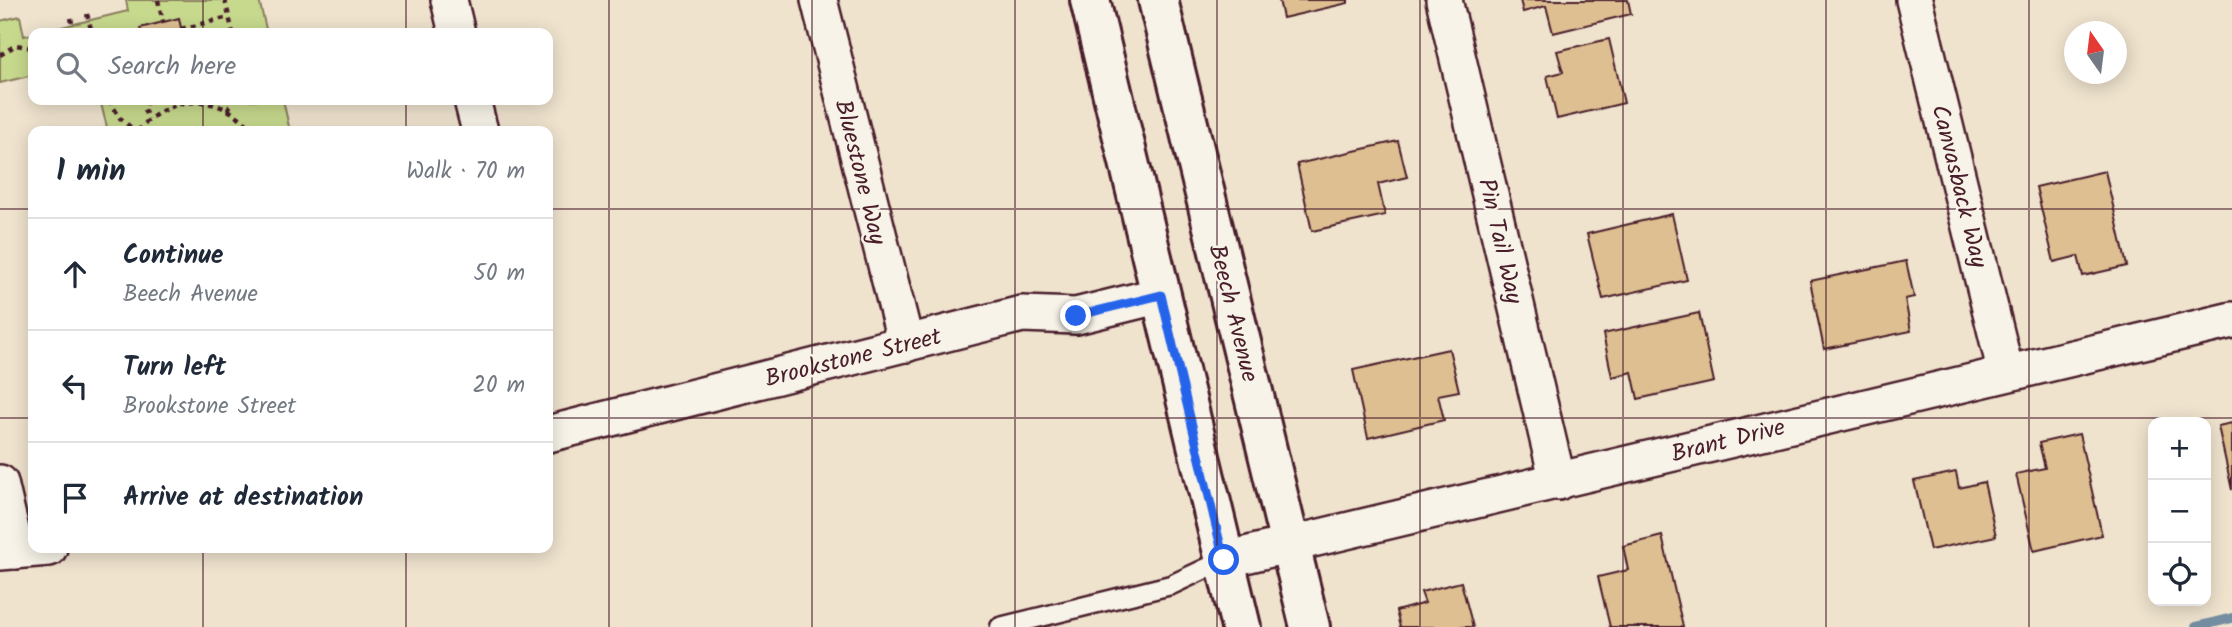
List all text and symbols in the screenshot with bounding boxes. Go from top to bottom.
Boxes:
north arrow [2064,21,2127,84]
search box [28,28,553,105]
text: Search here [108,46,236,88]
icon: search [52,48,90,86]
street label: Bluestone Way [823,96,897,250]
street label: Canvasback Way [1919,101,1998,273]
text: 1 min [56,148,126,196]
text: Walk · 70 m [406,154,525,190]
street label: Pin Tail Way [1466,175,1533,309]
text: Continue [123,235,224,277]
street label: Beech Avenue [1197,240,1269,387]
icon: ahead [56,255,94,293]
text: 50 m [474,256,525,292]
text: Beech Avenue [123,277,258,313]
route end [1060,300,1091,331]
street label: Brookstone Street [761,318,946,399]
text: Turn left [123,347,226,389]
icon: left [56,367,94,405]
text: 20 m [473,368,525,404]
text: Brookstone Street [123,389,296,425]
street label: Brant Drive [1667,408,1790,474]
map controls [2148,417,2211,606]
button: + [2148,417,2211,480]
text: Arrive at destination [123,477,363,519]
icon: arrive [56,479,94,517]
button: − [2148,480,2211,543]
button: locate [2148,543,2211,606]
route start [1208,544,1239,575]

